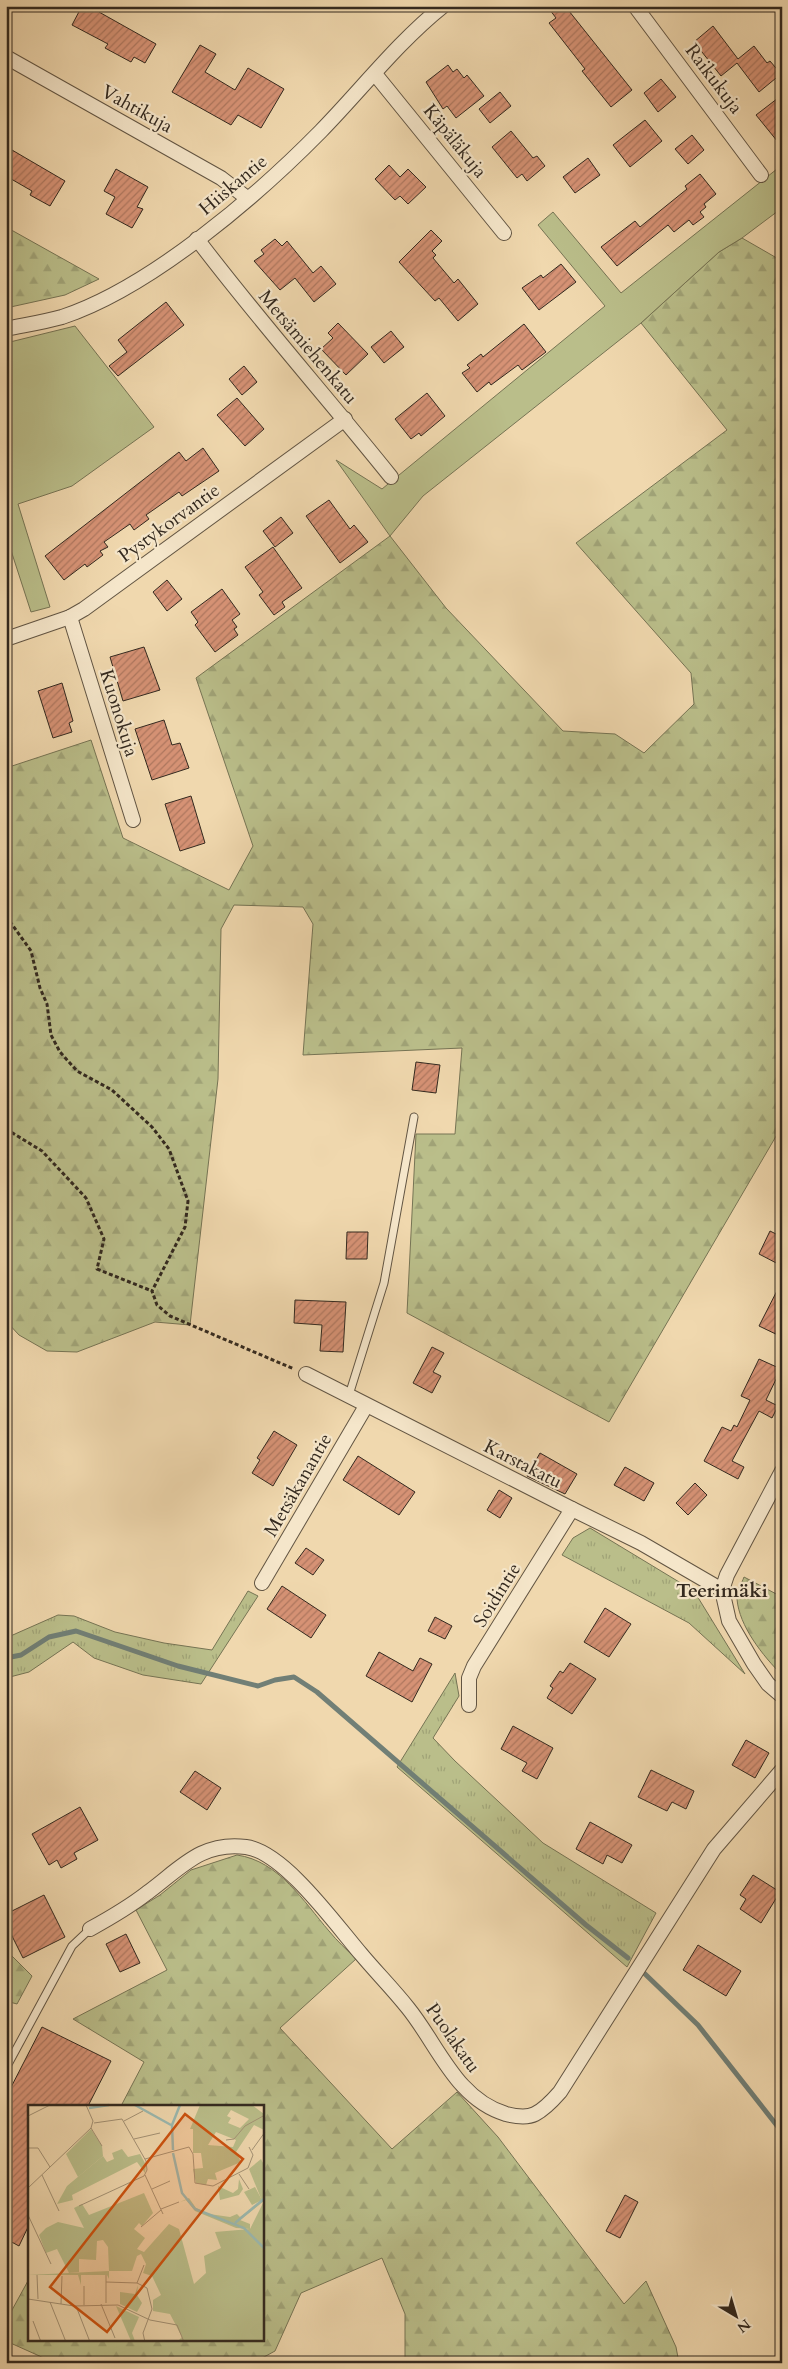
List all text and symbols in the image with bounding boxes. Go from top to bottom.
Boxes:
street label: Raikukuja [679,39,749,119]
street label: Vahtikuja [97,79,177,139]
street label: Käpäläkuja [417,98,493,184]
street label: Hiiskantie [193,149,273,221]
street label: Metsämiehenkatu [252,284,364,410]
street label: Pystykorvantie [113,477,225,569]
street label: Kuonokuja [93,666,145,760]
street label: Metsäkanantie [258,1429,338,1541]
street label: Karstakatu [479,1433,567,1495]
street label: Soidintie [467,1558,527,1632]
district label: Teerimäki [676,1577,768,1604]
street label: Puolakatu [419,1998,487,2078]
inset map [28,2105,264,2342]
north arrow [710,2292,760,2342]
text: N [733,2315,754,2337]

